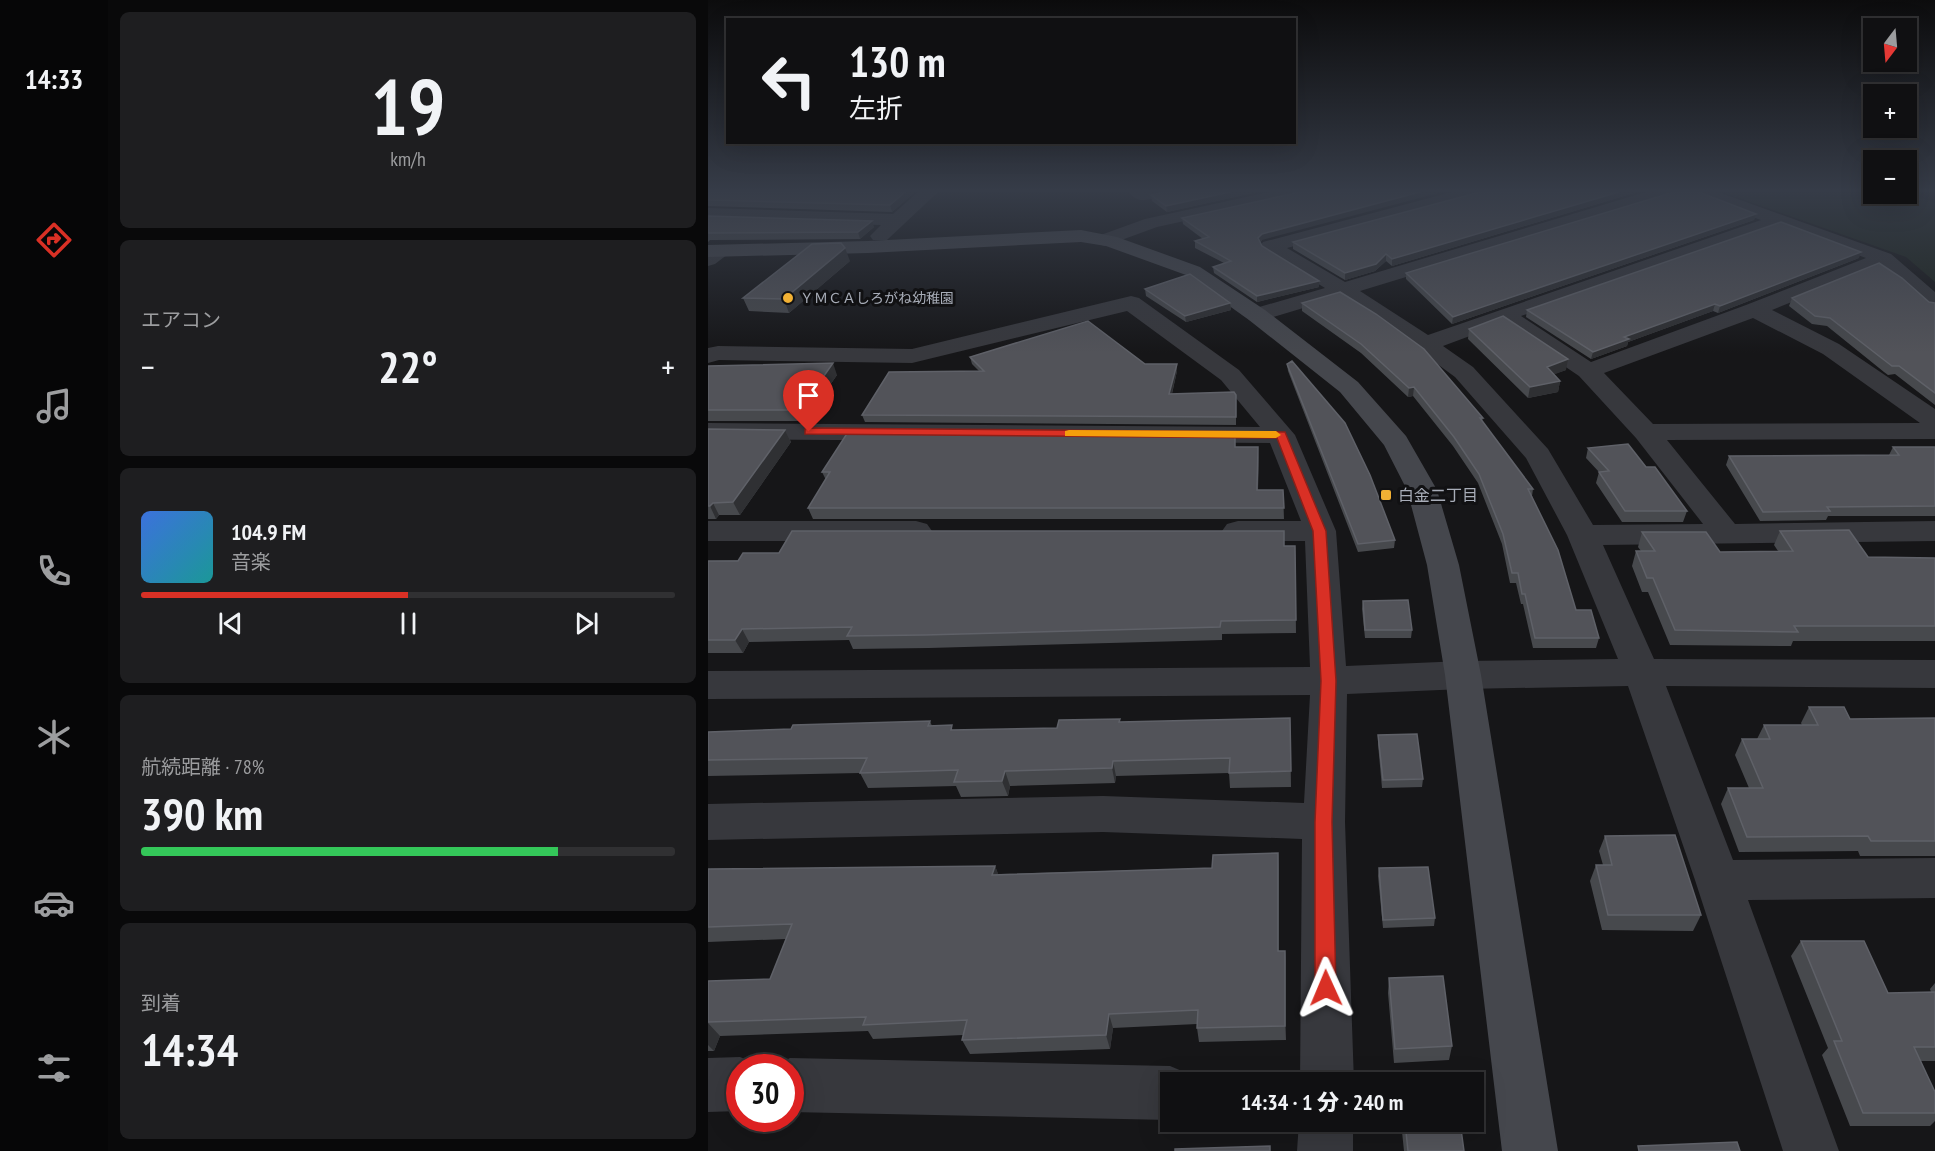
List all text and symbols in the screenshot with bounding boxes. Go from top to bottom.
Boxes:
north arrow [1863,18,1917,72]
map controls [1863,18,1917,204]
text: 130 m [849,34,946,89]
icon: left [750,42,828,120]
text: 19 [371,56,445,157]
text: 14:33 [25,62,83,96]
button: + [1863,84,1917,138]
text: 左折 [849,91,903,125]
text: km/h [390,146,426,172]
button: − [1863,150,1917,204]
icon: directions [33,219,75,261]
place label: ＹＭＣＡしろがね幼稚園 [800,289,954,307]
marker: ＹＭＣＡしろがね幼稚園 [781,291,795,305]
text: エアコン [141,307,221,333]
text: 22° [378,337,438,395]
text: − [141,345,155,388]
text: + [661,345,675,388]
pin [783,370,834,432]
icon: arrive [792,379,825,412]
icon: music [33,385,75,427]
place label: 白金二丁目 [1398,485,1478,505]
marker: 白金二丁目 [1379,488,1393,502]
text: 104.9 FM [231,518,306,546]
text: 音楽 [231,549,271,575]
icon: phone [33,550,75,592]
icon: previous [214,607,247,640]
icon: pause [392,607,425,640]
icon: next [570,607,603,640]
icon: climate [33,716,75,758]
text: 航続距離 · 78% [141,754,264,780]
text: 390 km [141,784,263,842]
icon: car [33,882,75,924]
position arrow [1294,956,1358,1020]
text: 到着 [141,990,181,1016]
text: 14:34 [141,1020,238,1078]
icon: filters [33,1047,75,1089]
speed limit sign: 30 [726,1054,804,1132]
text: 14:34 · 1 分 · 240 m [1241,1088,1403,1116]

